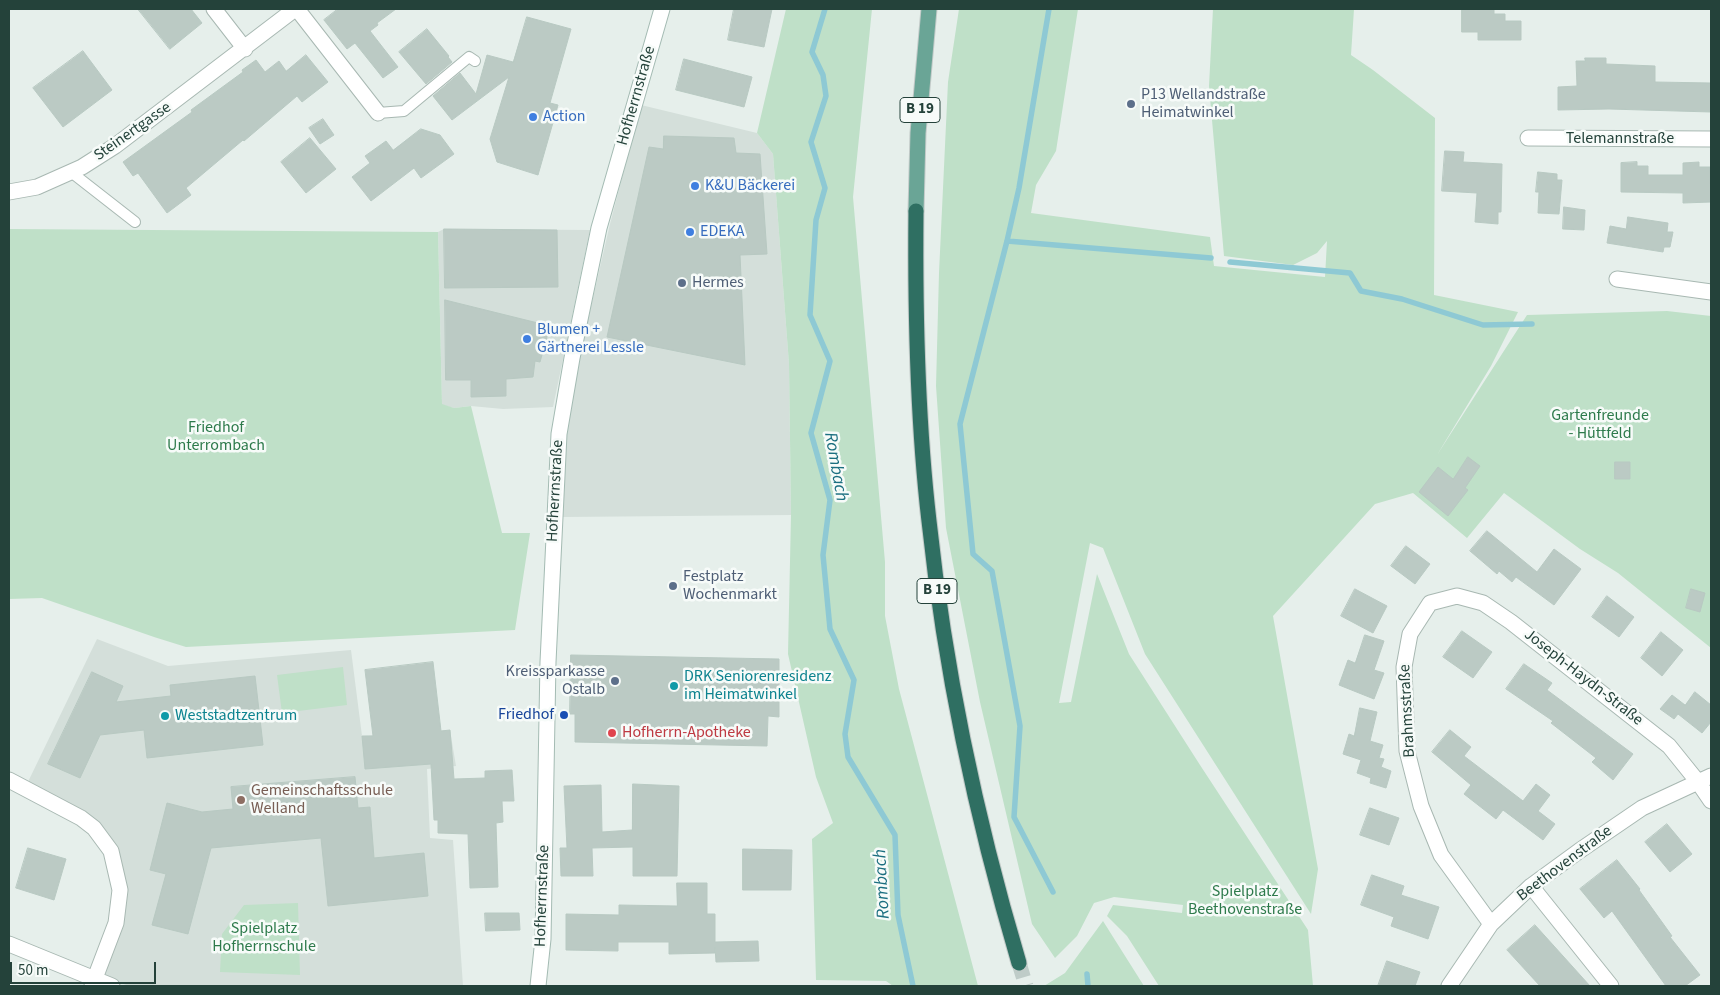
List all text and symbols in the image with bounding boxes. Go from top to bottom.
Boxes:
street label: Hofherrnstraße [614,44,660,148]
place label: P13 Wellandstraße Heimatwinkel [1141,85,1266,123]
street label: Steinertgasse [91,98,175,166]
road number: B 19 [900,98,940,122]
marker: P13 Wellandstraße Heimatwinkel [1125,98,1137,110]
place label: Action [543,107,586,127]
marker: Action [527,111,539,123]
street label: Telemannstraße [1566,129,1674,149]
place label: K&U Bäckerei [705,176,795,196]
marker: K&U Bäckerei [689,180,701,192]
place label: EDEKA [700,222,744,242]
marker: EDEKA [684,226,696,238]
place label: Hermes [692,273,744,293]
marker: Hermes [676,277,688,289]
place label: Blumen + Gärtnerei Lessle [537,320,644,358]
marker: Blumen + Gärtnerei Lessle [521,333,533,345]
park label: Gartenfreunde - Hüttfeld [1551,406,1649,444]
park label: Friedhof Unterrombach [167,418,265,456]
water label: Rombach [818,431,852,503]
street label: Hofherrnstraße [544,439,568,543]
place label: Festplatz Wochenmarkt [683,567,777,605]
road number: B 19 [917,578,957,604]
marker: Festplatz Wochenmarkt [667,580,679,592]
street label: Joseph-Haydn-Straße [1520,626,1646,730]
place label: Kreissparkasse Ostalb [506,662,605,700]
street label: Brahmsstraße [1396,664,1420,758]
place label: DRK Seniorenresidenz im Heimatwinkel [684,667,832,705]
marker: Kreissparkasse Ostalb [609,675,621,687]
marker: DRK Seniorenresidenz im Heimatwinkel [668,680,680,692]
place label: Friedhof [498,705,554,725]
place label: Weststadtzentrum [175,706,297,726]
marker: Friedhof [558,709,570,721]
marker: Weststadtzentrum [159,710,171,722]
place label: Hofherrn-Apotheke [622,723,751,743]
marker: Hofherrn-Apotheke [606,727,618,739]
place label: Gemeinschaftsschule Welland [251,781,393,819]
marker: Gemeinschaftsschule Welland [235,794,247,806]
street label: Beethovenstraße [1514,822,1616,906]
street label: Hofherrnstraße [532,844,554,948]
water label: Rombach [870,848,896,920]
park label: Spielplatz Beethovenstraße [1188,882,1302,920]
park label: Spielplatz Hofherrnschule [212,919,316,957]
scale bar [12,952,159,984]
text: 50 m [18,960,48,981]

